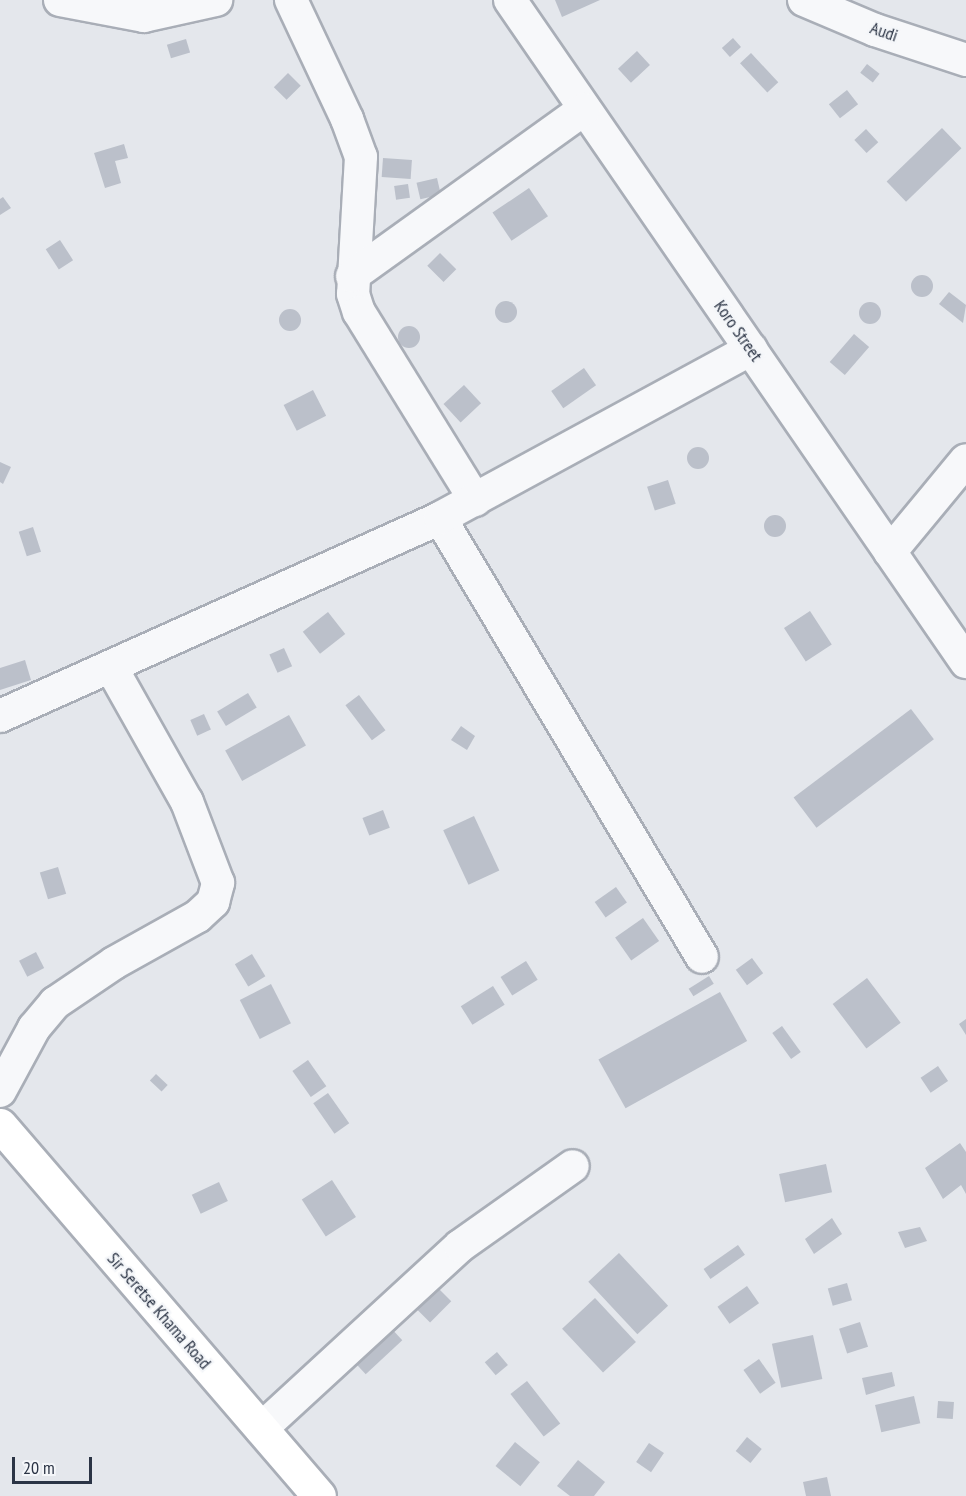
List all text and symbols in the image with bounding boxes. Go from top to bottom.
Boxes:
street label: Audi [867,17,901,47]
street label: Koro Street [709,296,767,366]
street label: Sir Seretse Khama Road [102,1248,216,1374]
scale bar [15,1445,94,1483]
text: 20 m [23,1456,55,1479]

